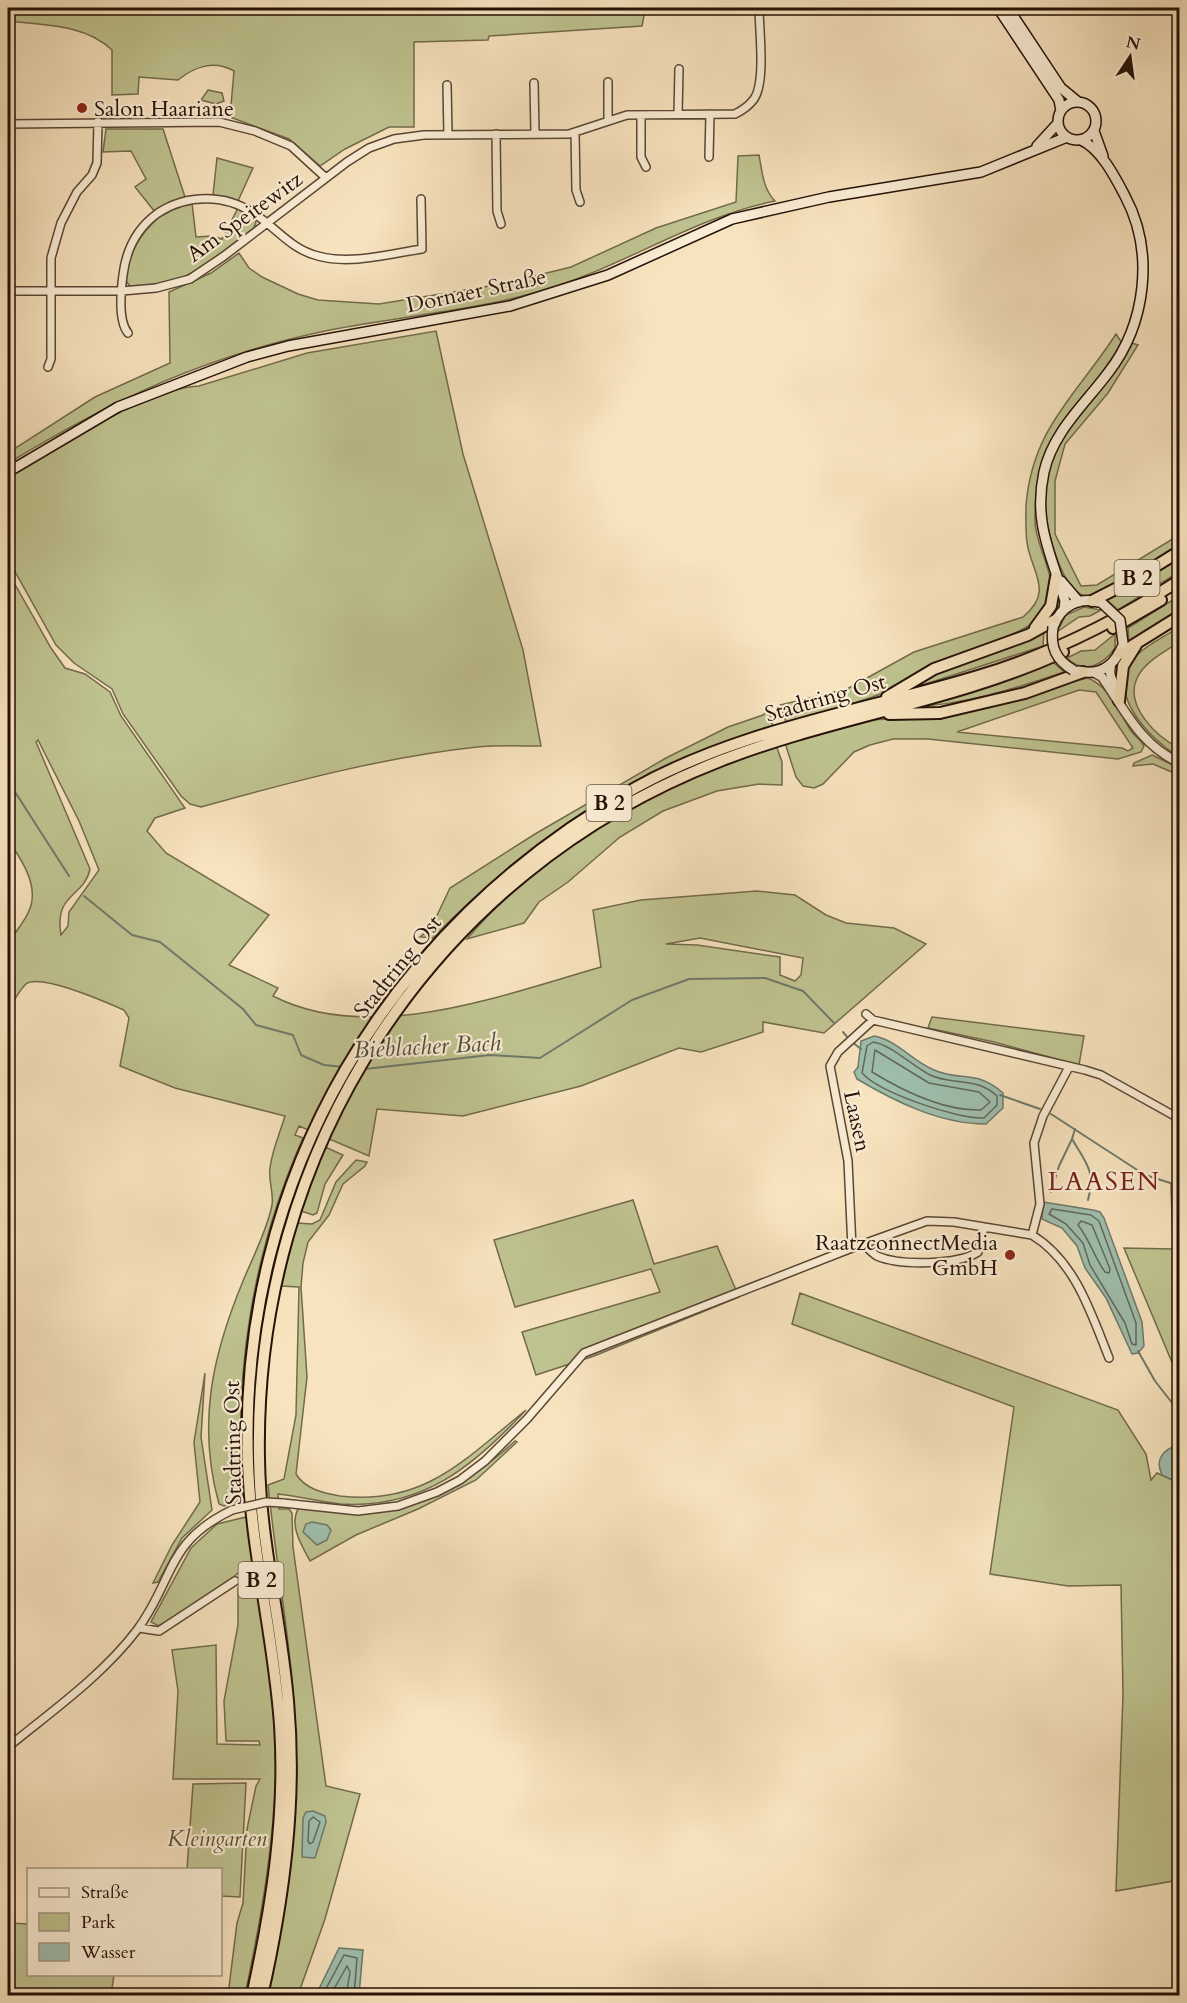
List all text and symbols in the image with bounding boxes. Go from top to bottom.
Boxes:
north arrow [1100,27,1160,87]
text: N [1124,31,1142,56]
place label: Salon Haariane [94,94,234,124]
marker: Salon Haariane [75,101,89,115]
street label: Am Speitewitz [181,164,309,269]
street label: Dornaer Straße [403,262,549,320]
road number: B 2 [1114,560,1160,596]
street label: Stadtring Ost [761,666,889,730]
road number: B 2 [586,785,632,821]
street label: Stadtring Ost [347,909,449,1024]
water label: Bieblacher Bach [352,1026,502,1067]
street label: Laasen [836,1088,878,1155]
district label: LAASEN [1048,1164,1160,1199]
place label: RaatzconnectMedia GmbH [815,1228,998,1283]
marker: RaatzconnectMedia GmbH [1003,1248,1017,1262]
street label: Stadtring Ost [217,1380,249,1505]
road number: B 2 [238,1562,284,1598]
park label: Kleingarten [167,1824,267,1854]
legend [27,1868,222,1976]
text: Straße [81,1880,129,1905]
text: Park [81,1910,116,1935]
text: Wasser [80,1940,136,1965]

